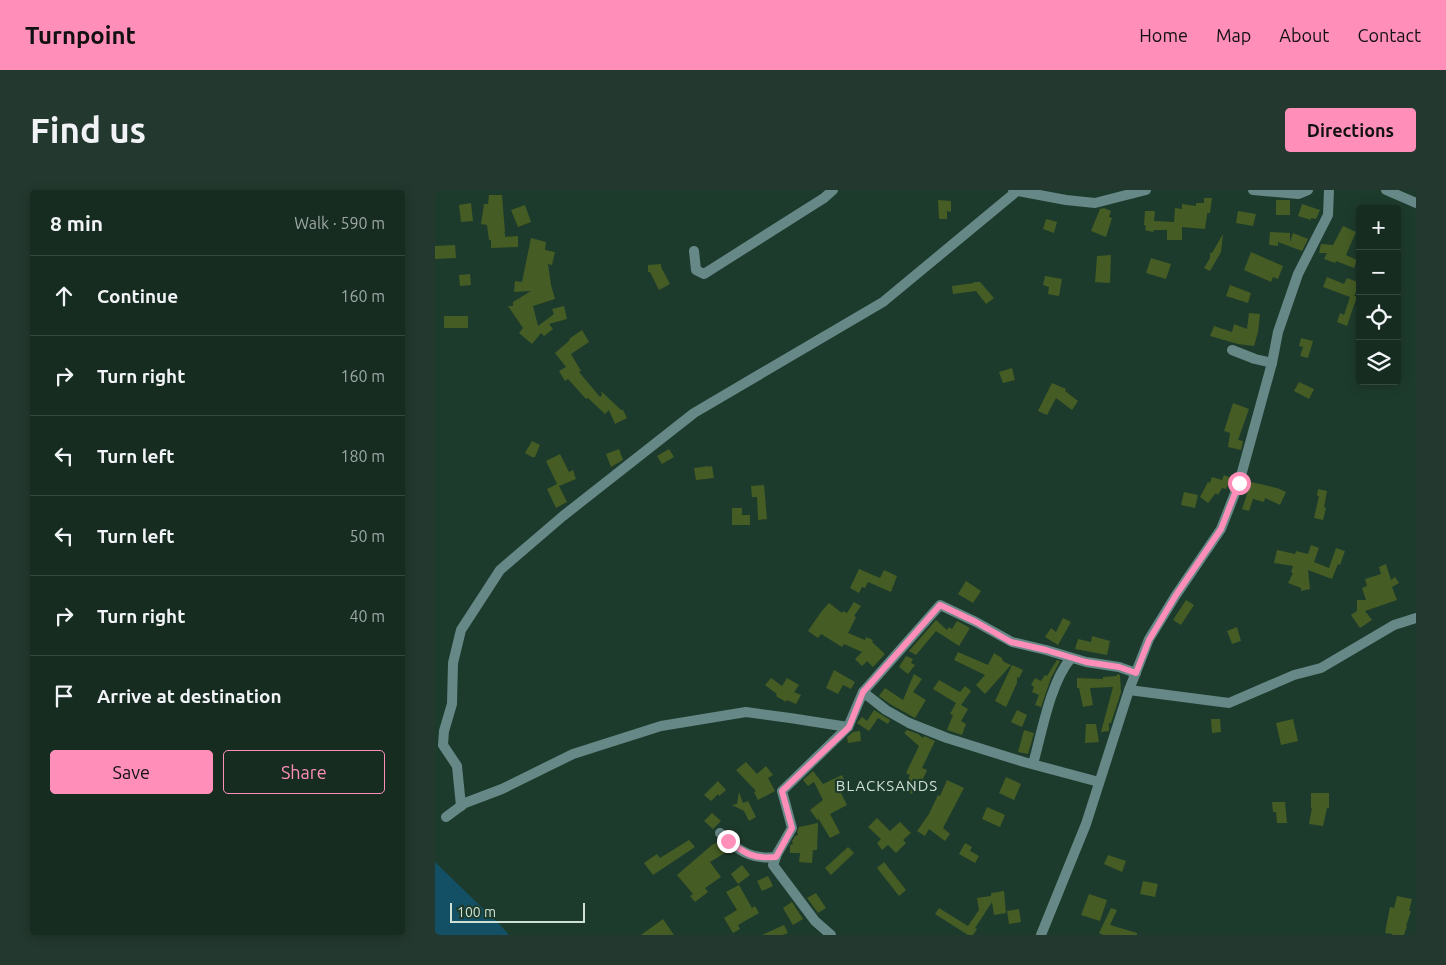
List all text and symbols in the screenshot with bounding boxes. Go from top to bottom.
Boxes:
text: Turnpoint [25,22,136,49]
text: Home [1139,25,1188,45]
text: Map [1216,25,1251,45]
text: About [1279,25,1329,45]
text: Contact [1357,25,1421,45]
button: Directions [1285,108,1416,152]
text: Find us [30,110,146,150]
map controls [1356,205,1401,385]
button: + [1356,205,1401,250]
text: 8 min [50,211,103,235]
text: Walk · 590 m [294,214,385,232]
button: − [1356,250,1401,295]
icon: ahead [50,282,78,310]
text: Continue [97,285,178,307]
text: 160 m [340,287,385,305]
button: locate [1356,295,1401,340]
button: layers [1356,340,1401,385]
icon: right [50,362,78,390]
text: Turn right [97,365,185,387]
text: 160 m [340,367,385,385]
icon: left [50,442,78,470]
text: Turn left [97,445,175,467]
text: 180 m [340,447,385,465]
route start [1228,472,1251,495]
icon: left [50,522,78,550]
text: Turn left [97,525,175,547]
text: 50 m [349,527,385,545]
icon: right [50,602,78,630]
text: Turn right [97,605,185,627]
text: 40 m [349,607,385,625]
icon: arrive [50,682,78,710]
text: Arrive at destination [97,685,282,707]
button: Save [50,750,213,794]
button: Share [223,750,385,794]
district label: BLACKSANDS [836,777,938,794]
route end [717,830,740,853]
scale bar [450,900,585,923]
text: 100 m [457,904,496,920]

